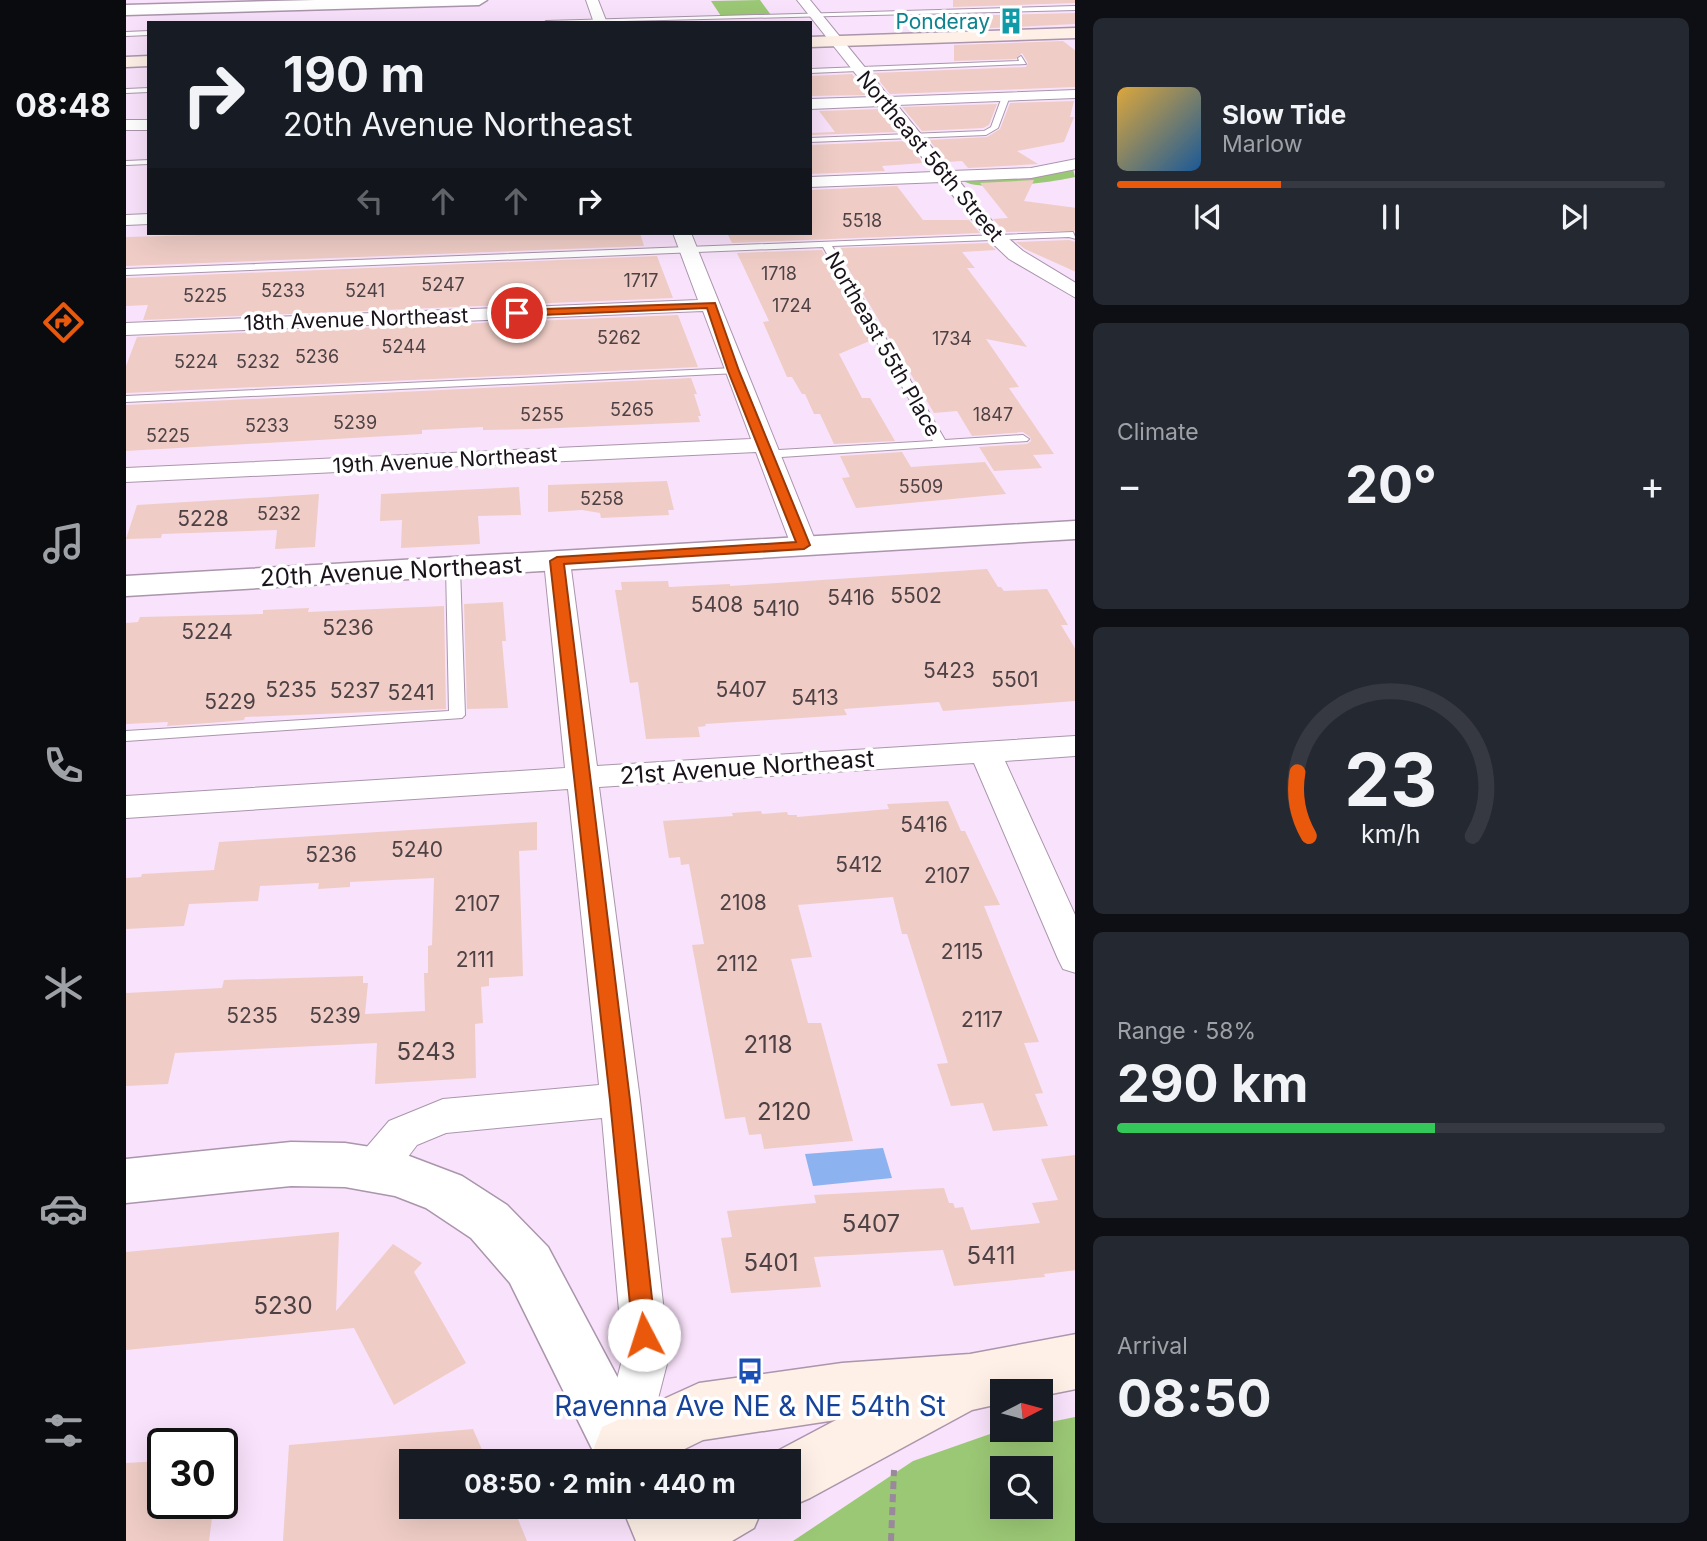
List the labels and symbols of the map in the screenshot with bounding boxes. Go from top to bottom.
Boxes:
building icon: Ponderay [996,6,1026,36]
place label: Ponderay [895,9,990,34]
street label: Northeast 56th Street [852,66,1009,246]
house number: 5518 [842,210,882,231]
street label: Northeast 55th Place [820,247,946,441]
house number: 1718 [761,263,797,284]
house number: 1717 [623,270,659,291]
house number: 5247 [421,274,465,295]
house number: 5233 [261,280,305,301]
house number: 5241 [345,280,385,301]
pin [487,283,547,343]
house number: 5225 [183,285,227,306]
house number: 1724 [772,295,812,316]
street label: 18th Avenue Northeast [243,303,469,335]
house number: 5262 [597,327,641,348]
house number: 1734 [932,328,972,349]
house number: 5244 [382,336,426,357]
house number: 5236 [295,346,339,367]
house number: 5224 [174,351,218,372]
house number: 5232 [236,351,280,372]
house number: 5265 [610,399,654,420]
house number: 5255 [520,404,564,425]
house number: 1847 [973,404,1013,425]
house number: 5239 [333,412,377,433]
house number: 5233 [245,415,289,436]
house number: 5225 [146,425,190,446]
street label: 19th Avenue Northeast [332,442,558,478]
house number: 5509 [899,476,943,497]
house number: 5258 [580,488,624,509]
house number: 5232 [257,503,301,524]
house number: 5228 [177,506,229,531]
street label: 20th Avenue Northeast [259,550,523,592]
house number: 5502 [890,583,942,608]
house number: 5416 [827,585,875,610]
house number: 5408 [691,592,743,617]
house number: 5410 [752,596,800,621]
house number: 5236 [322,615,374,640]
house number: 5224 [181,619,233,644]
house number: 5423 [923,658,975,683]
house number: 5501 [991,667,1039,692]
house number: 5235 [265,677,317,702]
house number: 5407 [715,677,767,702]
house number: 5237 [330,678,380,703]
house number: 5241 [388,680,434,705]
house number: 5413 [791,685,839,710]
house number: 5229 [204,689,256,714]
street label: 21st Avenue Northeast [619,744,875,790]
house number: 5416 [900,812,948,837]
house number: 5240 [391,837,443,862]
house number: 5236 [305,842,357,867]
house number: 5412 [835,852,883,877]
house number: 2107 [924,863,970,888]
house number: 2108 [719,890,767,915]
house number: 2107 [454,891,500,916]
house number: 2115 [941,939,983,964]
house number: 2111 [456,947,494,972]
house number: 2112 [716,951,758,976]
house number: 5235 [226,1003,278,1028]
house number: 5239 [309,1003,361,1028]
house number: 2117 [961,1007,1003,1032]
house number: 2118 [743,1030,793,1059]
house number: 5243 [396,1037,456,1066]
house number: 2120 [757,1097,811,1126]
house number: 5407 [842,1209,900,1238]
house number: 5411 [966,1241,1016,1270]
house number: 5401 [744,1248,799,1277]
house number: 5230 [253,1291,313,1320]
position arrow [607,1298,681,1372]
bus stop icon: Ravenna Ave NE & NE 54th St [735,1356,765,1386]
north arrow [990,1379,1054,1442]
place label: Ravenna Ave NE & NE 54th St [554,1389,946,1423]
speed limit sign: 30 [147,1428,238,1519]

